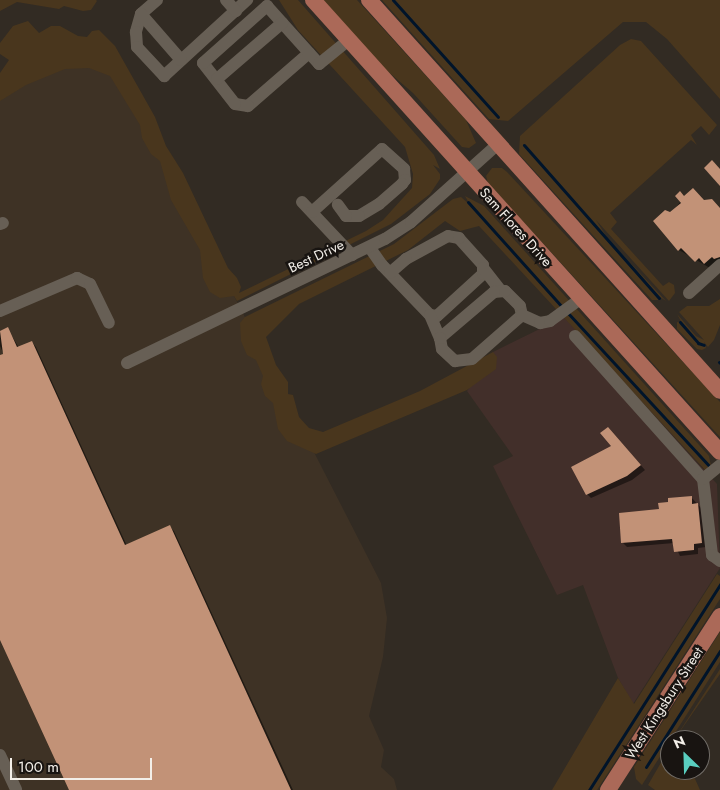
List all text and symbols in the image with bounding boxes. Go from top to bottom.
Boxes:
street label: Sam Flores Drive [476,184,556,270]
street label: Best Drive [286,236,346,276]
street label: West Kingsbury Street [622,644,706,762]
north arrow [660,730,710,780]
text: N [670,731,688,754]
scale bar [12,748,155,780]
text: 100 m [18,756,59,778]

